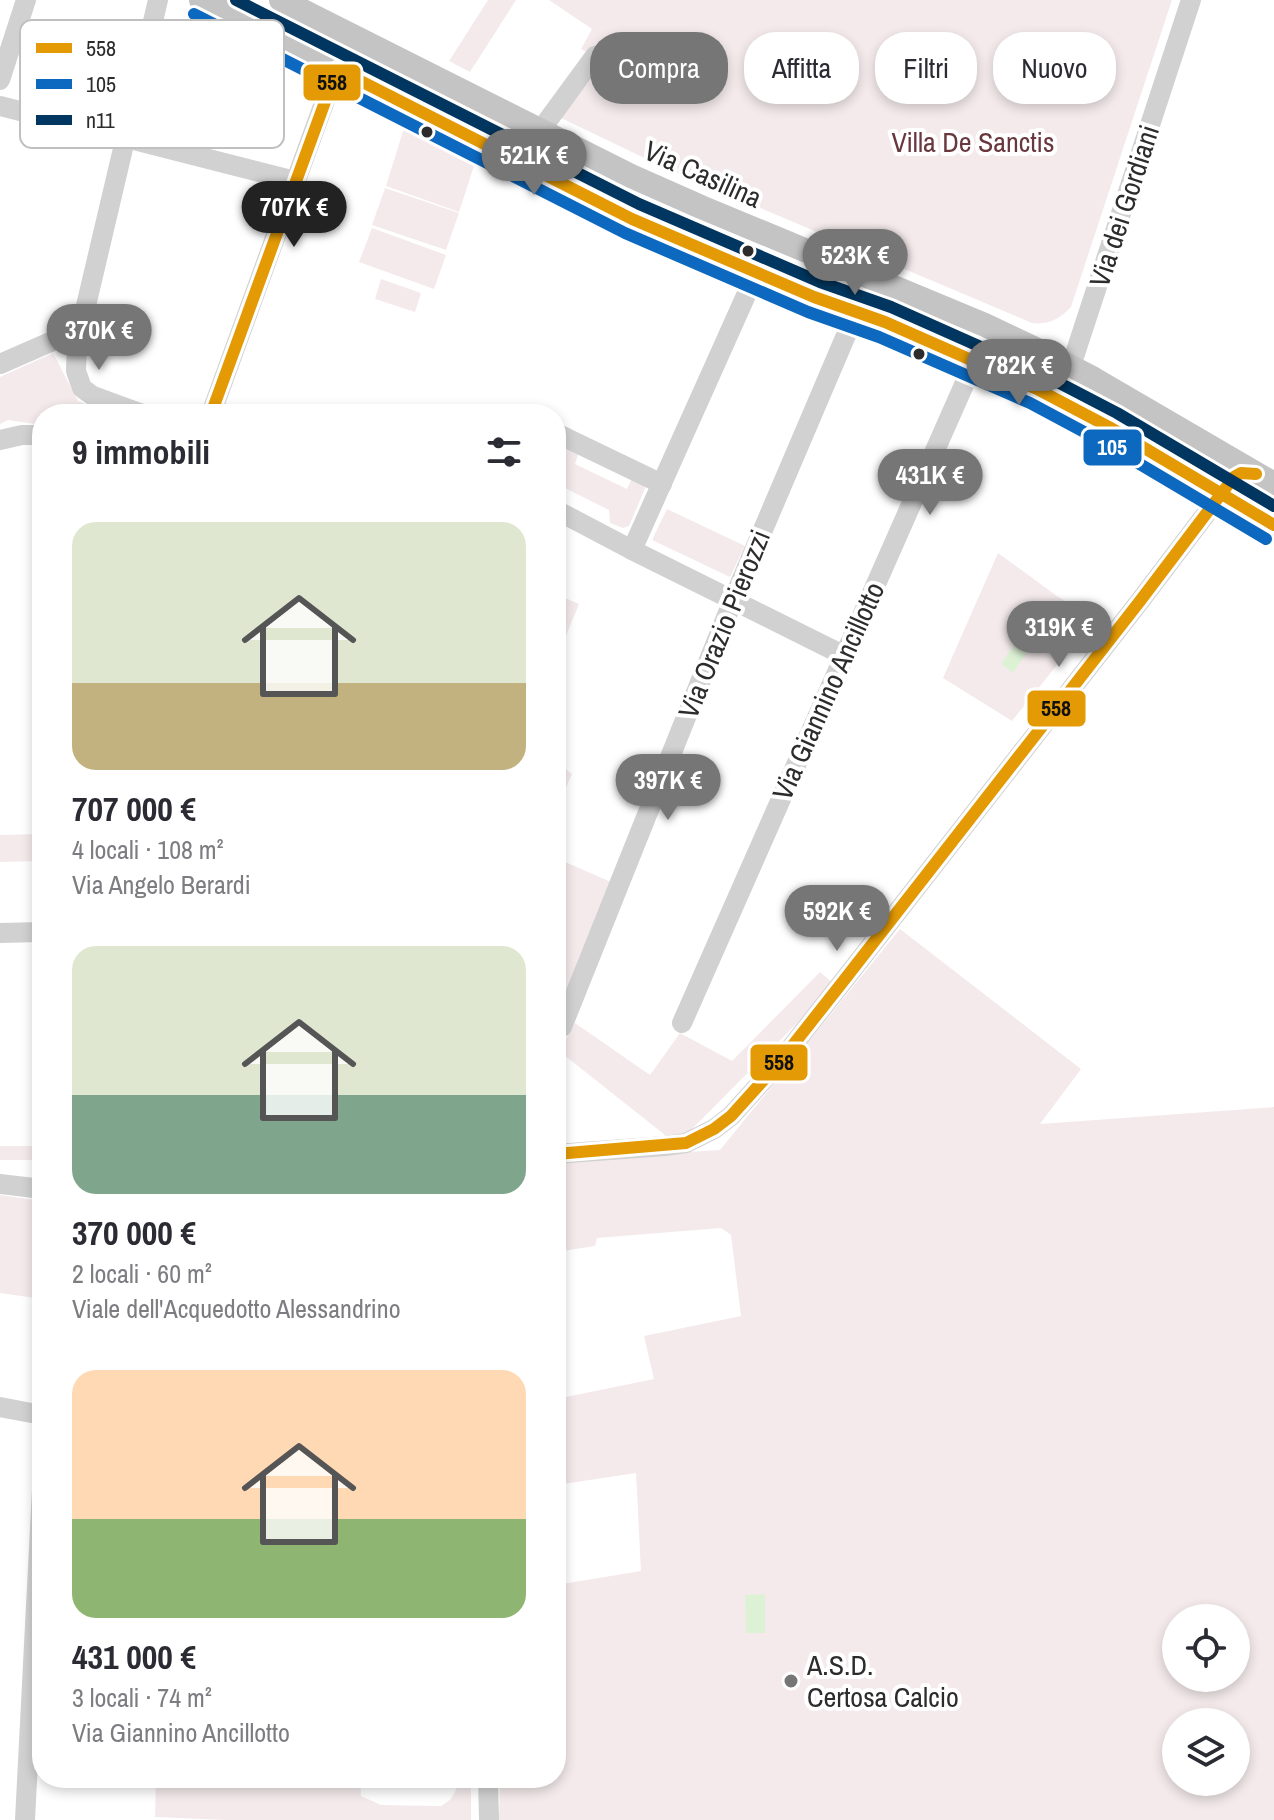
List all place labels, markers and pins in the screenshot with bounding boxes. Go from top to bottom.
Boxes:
unlabelled marker [419,124,435,140]
pin: 521K € [469,129,599,197]
pin: 707K € [229,181,359,249]
pin: 523K € [790,229,920,297]
unlabelled marker [740,243,756,259]
pin: 370K € [34,304,164,372]
pin: 782K € [954,339,1084,407]
unlabelled marker [911,346,927,362]
pin: 431K € [865,449,995,517]
pin: 319K € [994,601,1124,669]
pin: 397K € [603,754,733,822]
pin: 592K € [772,885,902,953]
place label: A.S.D. Certosa Calcio [806,1646,959,1716]
marker: A.S.D. Certosa Calcio [782,1672,800,1690]

